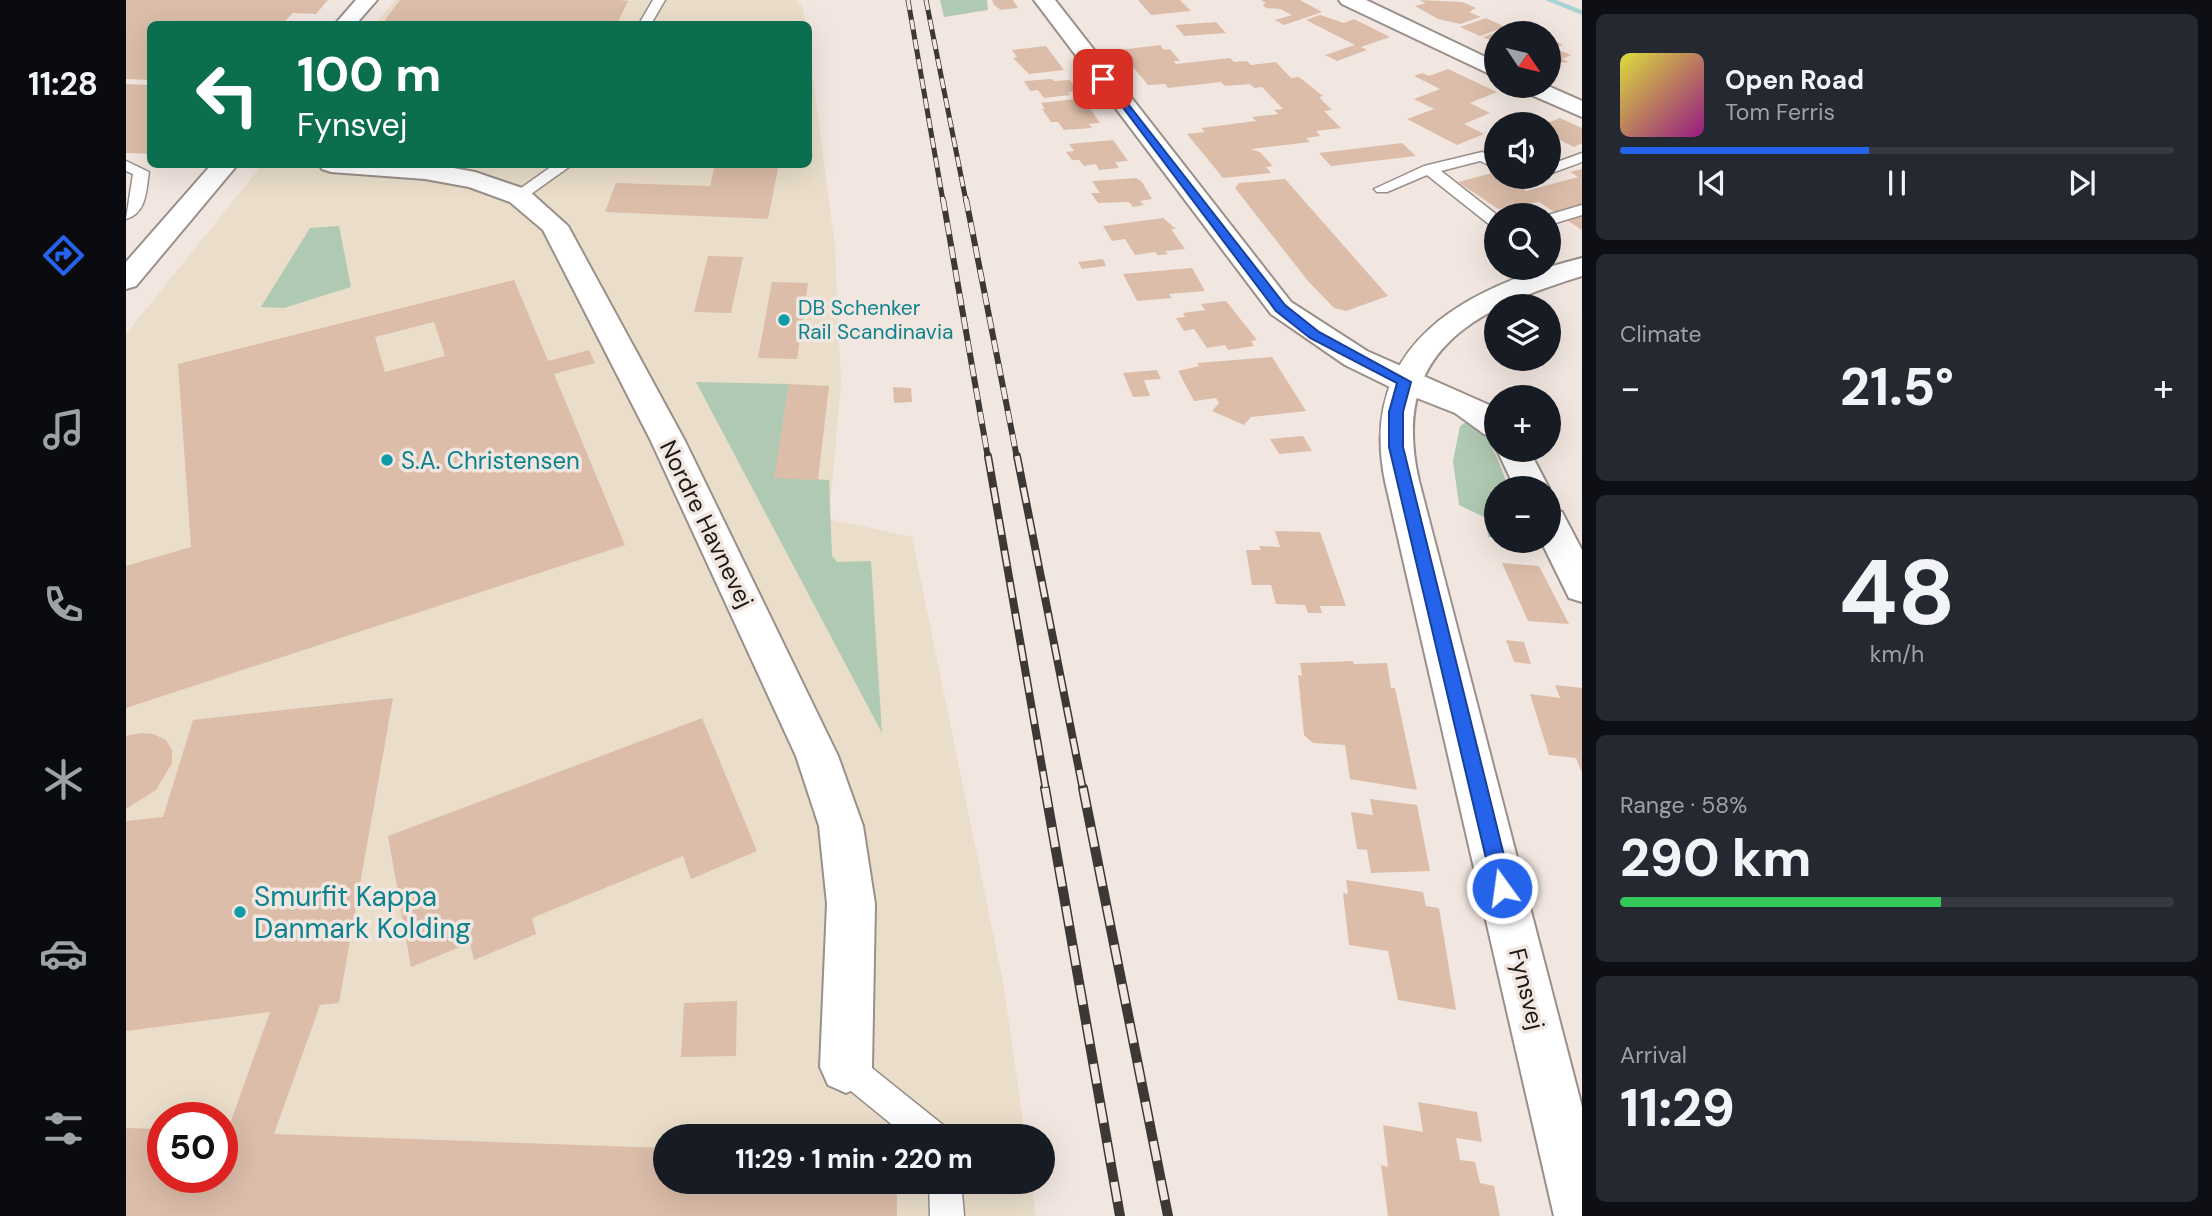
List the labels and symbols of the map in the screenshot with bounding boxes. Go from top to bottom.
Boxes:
north arrow [1484,21,1561,98]
pin [1073,49,1133,109]
place label: DB Schenker Rail Scandinavia [798,294,953,346]
marker: DB Schenker Rail Scandinavia [776,312,792,328]
street label: Nordre Havnevej [653,435,761,613]
place label: S.A. Christensen [401,445,580,476]
marker: S.A. Christensen [379,452,395,468]
position arrow [1465,851,1539,925]
place label: Smurfit Kappa Danmark Kolding [254,878,471,947]
marker: Smurfit Kappa Danmark Kolding [232,904,248,920]
street label: Fynsvej [1502,945,1552,1033]
speed limit sign: 50 [147,1102,238,1193]

